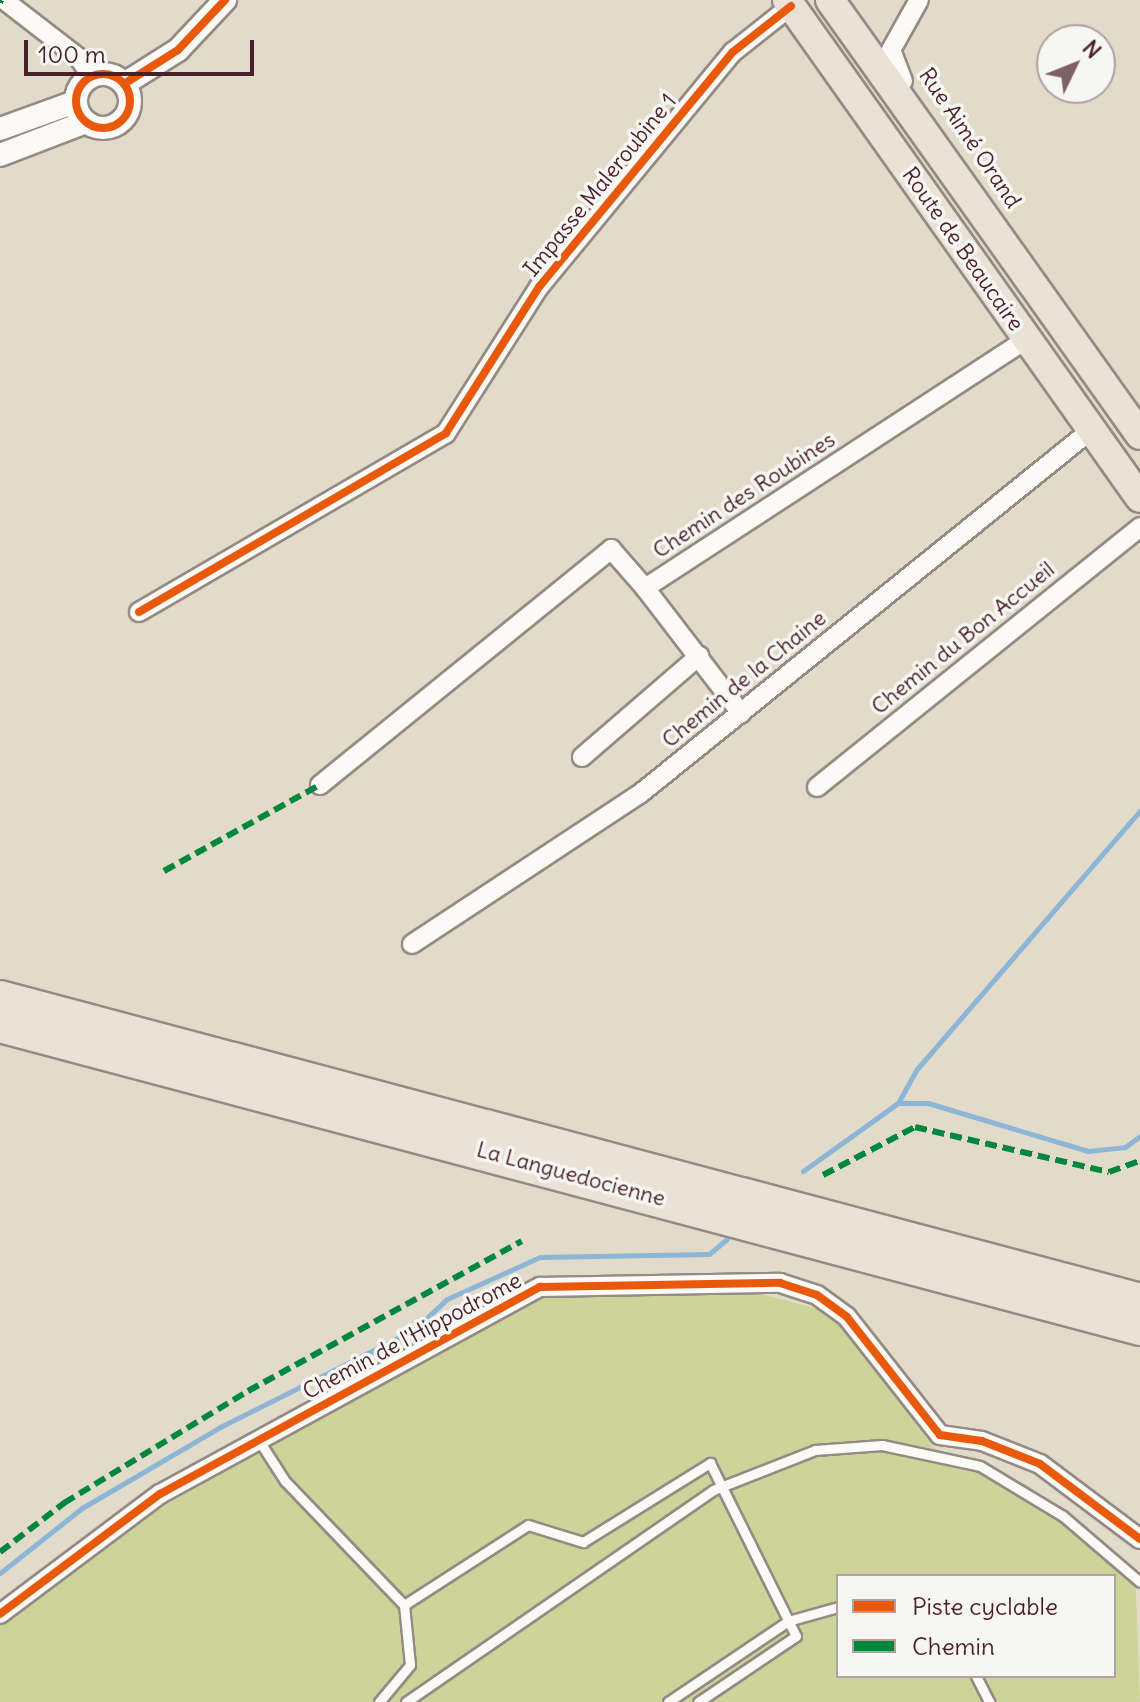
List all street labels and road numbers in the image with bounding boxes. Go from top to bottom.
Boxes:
street label: Rue Aimé Orand [913,63,1027,213]
street label: Impasse Maleroubine 1 [518,88,682,282]
street label: Route de Beaucaire [897,162,1029,336]
street label: Chemin des Roubines [648,426,840,564]
street label: Chemin du Bon Accueil [866,556,1060,720]
street label: Chemin de la Chaine [657,605,831,753]
street label: La Languedocienne [474,1136,668,1212]
street label: Chemin de l'Hippodrome [298,1267,526,1405]

